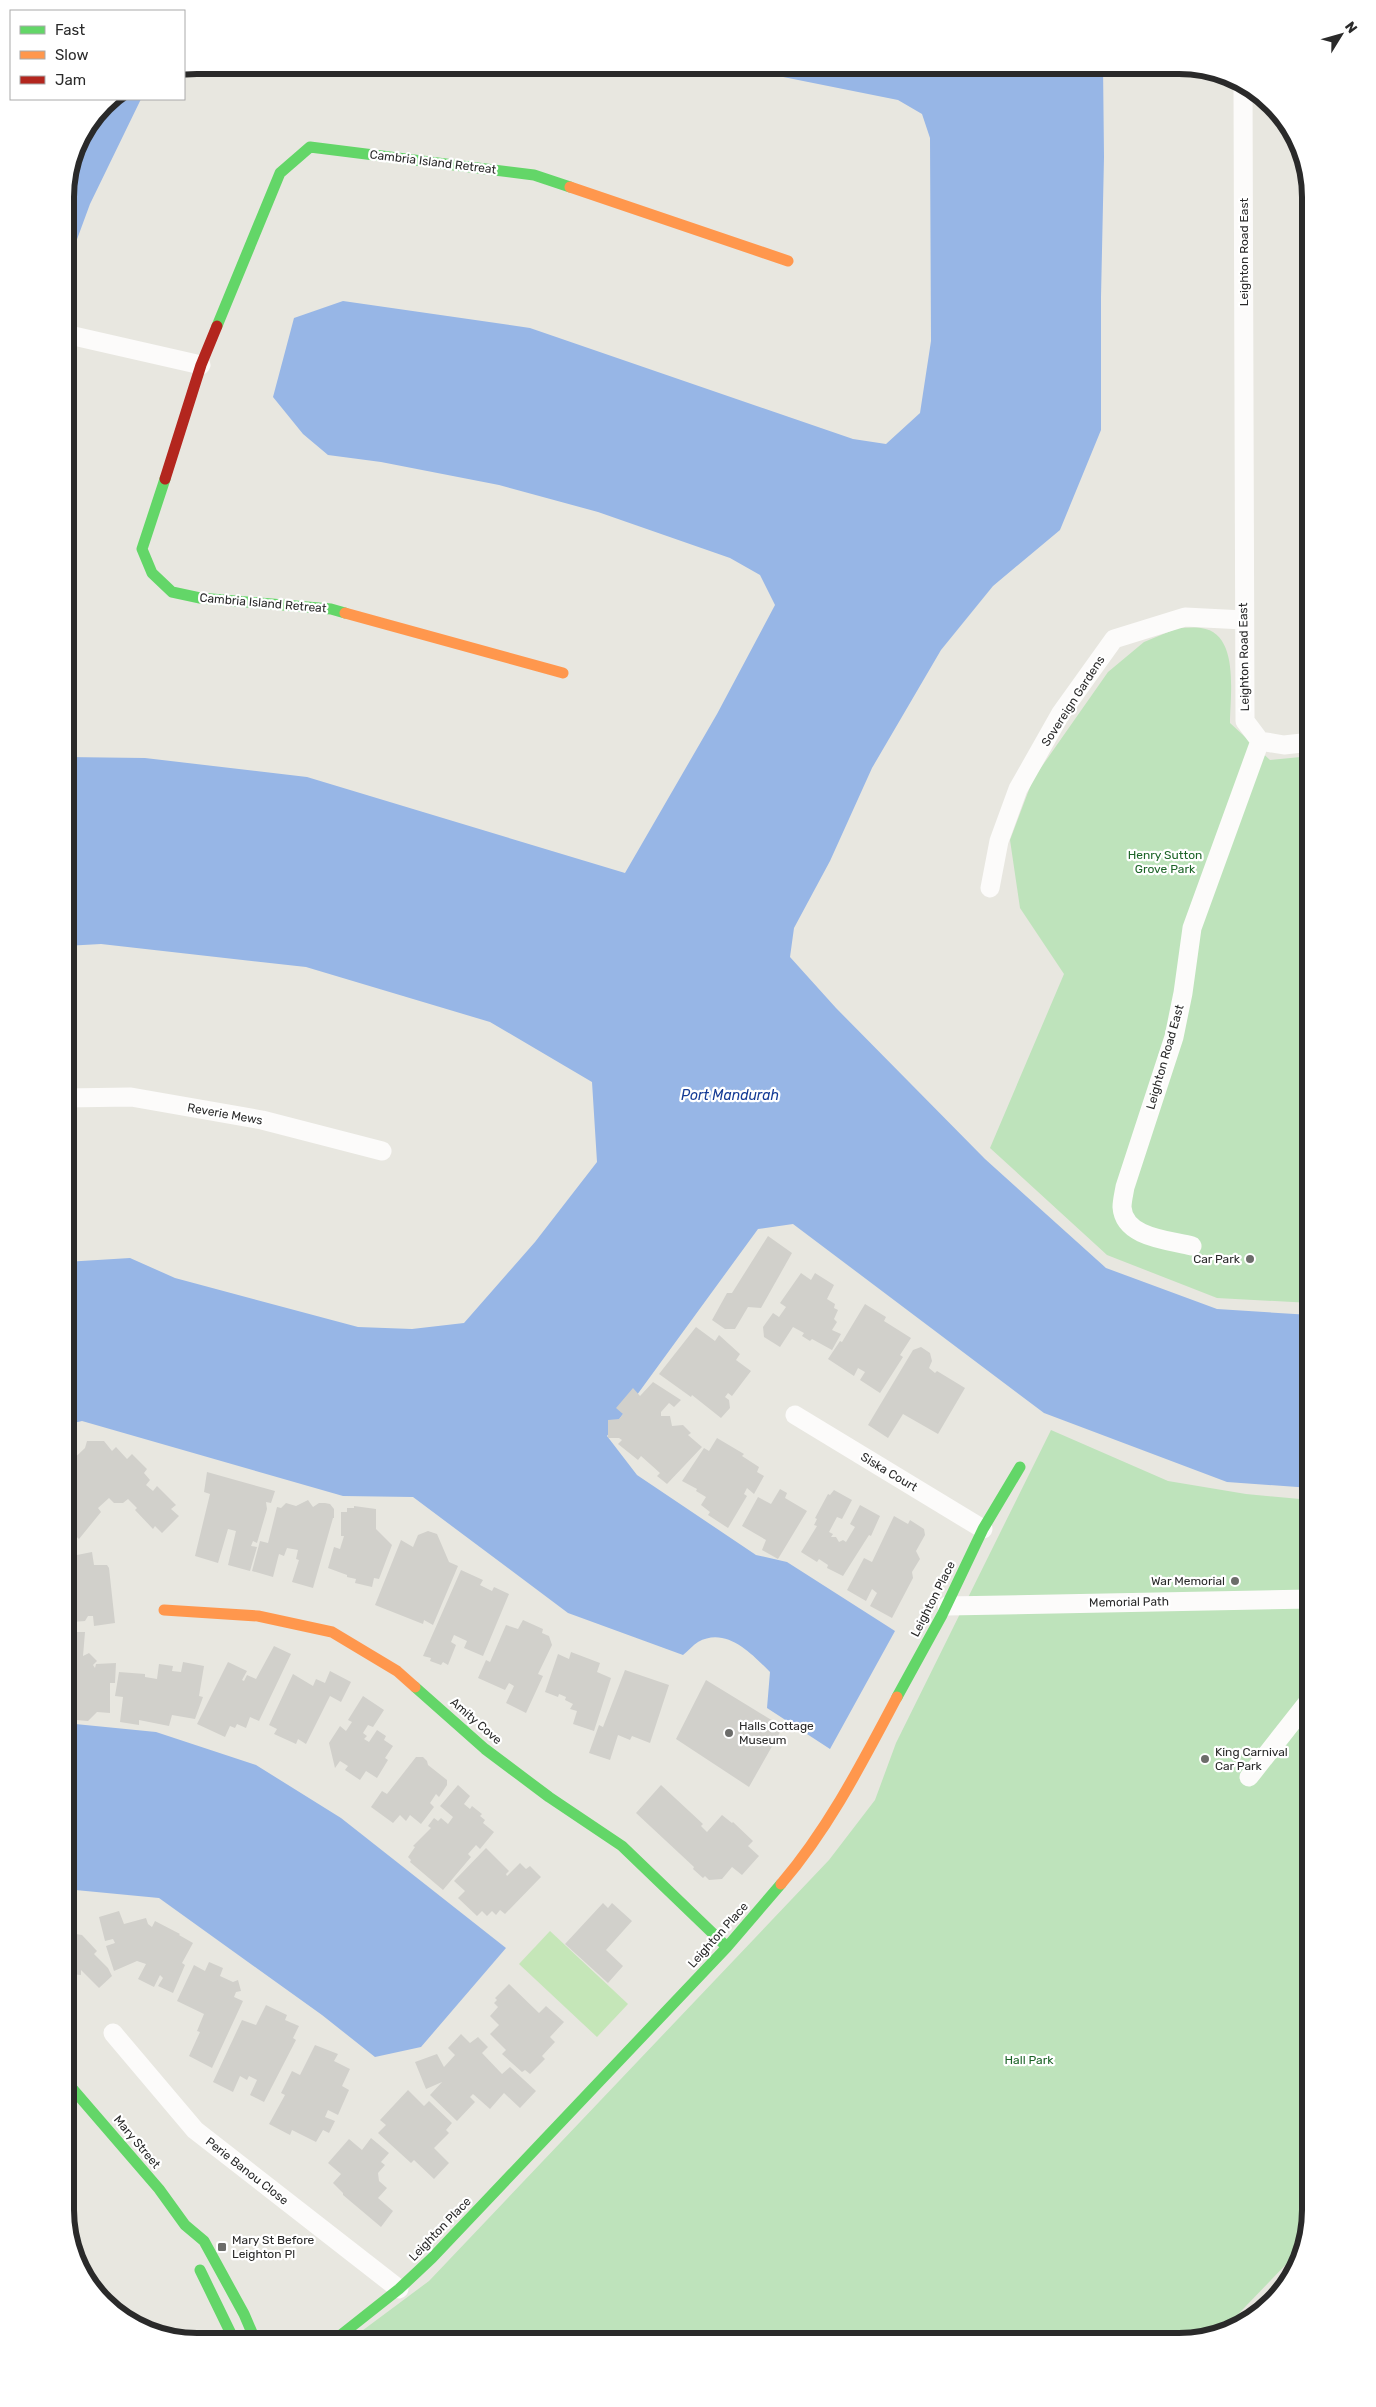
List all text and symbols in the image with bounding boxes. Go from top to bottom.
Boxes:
legend [10,10,185,100]
north arrow [1316,10,1366,60]
text: N [1341,18,1361,37]
text: Fast [55,21,85,39]
text: Slow [55,46,88,64]
text: Jam [55,71,86,89]
street label: Cambria Island Retreat [369,147,497,177]
street label: Leighton Road East [1237,197,1251,306]
street label: Cambria Island Retreat [199,590,327,616]
street label: Leighton Road East [1236,602,1252,711]
street label: Sovereign Gardens [1038,653,1108,749]
park label: Henry Sutton Grove Park [1128,848,1202,876]
street label: Leighton Road East [1143,1003,1187,1111]
water label: Port Mandurah [681,1087,779,1104]
street label: Reverie Mews [186,1100,264,1128]
place label: Car Park [1193,1252,1241,1266]
marker: Car Park [1244,1253,1256,1265]
street label: Siska Court [858,1450,920,1495]
street label: Leighton Place [908,1559,958,1639]
place label: War Memorial [1151,1574,1225,1588]
marker: War Memorial [1229,1575,1241,1587]
street label: Memorial Path [1089,1594,1169,1610]
street label: Amity Cove [447,1695,505,1747]
place label: Halls Cottage Museum [739,1719,814,1747]
marker: Halls Cottage Museum [723,1727,735,1739]
place label: King Carnival Car Park [1215,1745,1288,1773]
marker: King Carnival Car Park [1199,1753,1211,1765]
street label: Leighton Place [685,1899,751,1971]
park label: Hall Park [1005,2053,1054,2067]
street label: Mary Street [111,2113,163,2171]
street label: Perie Banou Close [203,2134,291,2208]
street label: Leighton Place [406,2194,474,2264]
place label: Mary St Before Leighton Pl [232,2233,315,2261]
marker: Mary St Before Leighton Pl [216,2241,228,2253]

